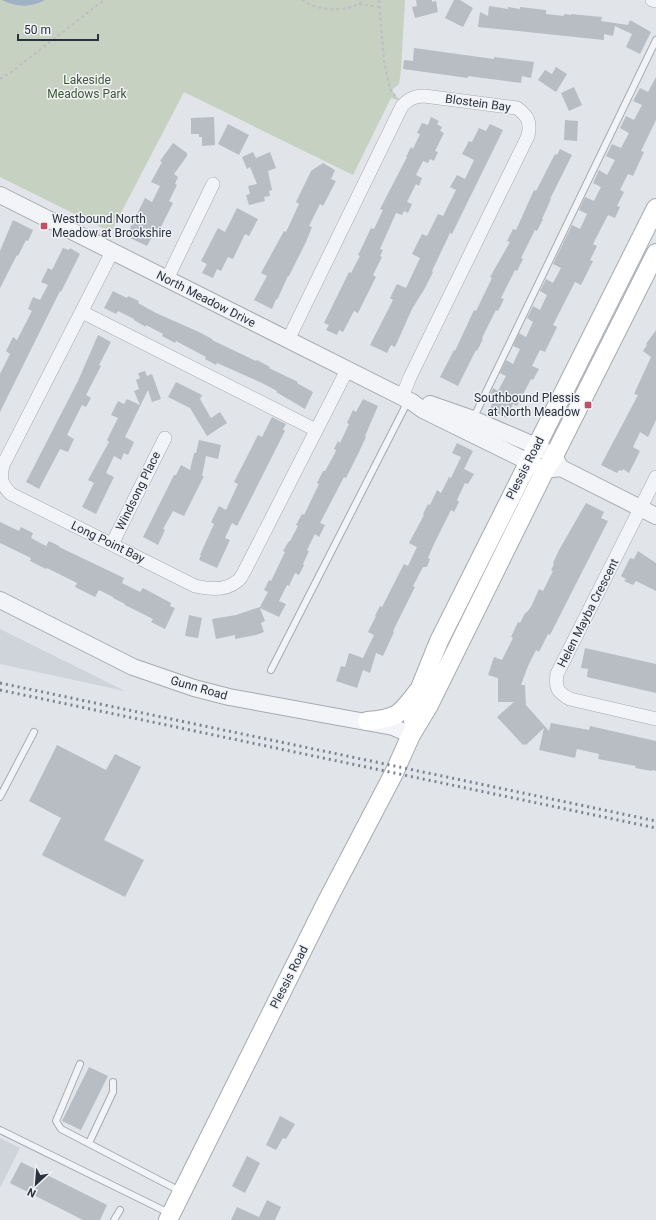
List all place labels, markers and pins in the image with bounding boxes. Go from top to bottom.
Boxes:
place label: Westbound North Meadow at Brookshire [52,212,172,240]
marker: Westbound North Meadow at Brookshire [39,221,49,231]
place label: Southbound Plessis at North Meadow [474,391,580,419]
marker: Southbound Plessis at North Meadow [583,400,593,410]

